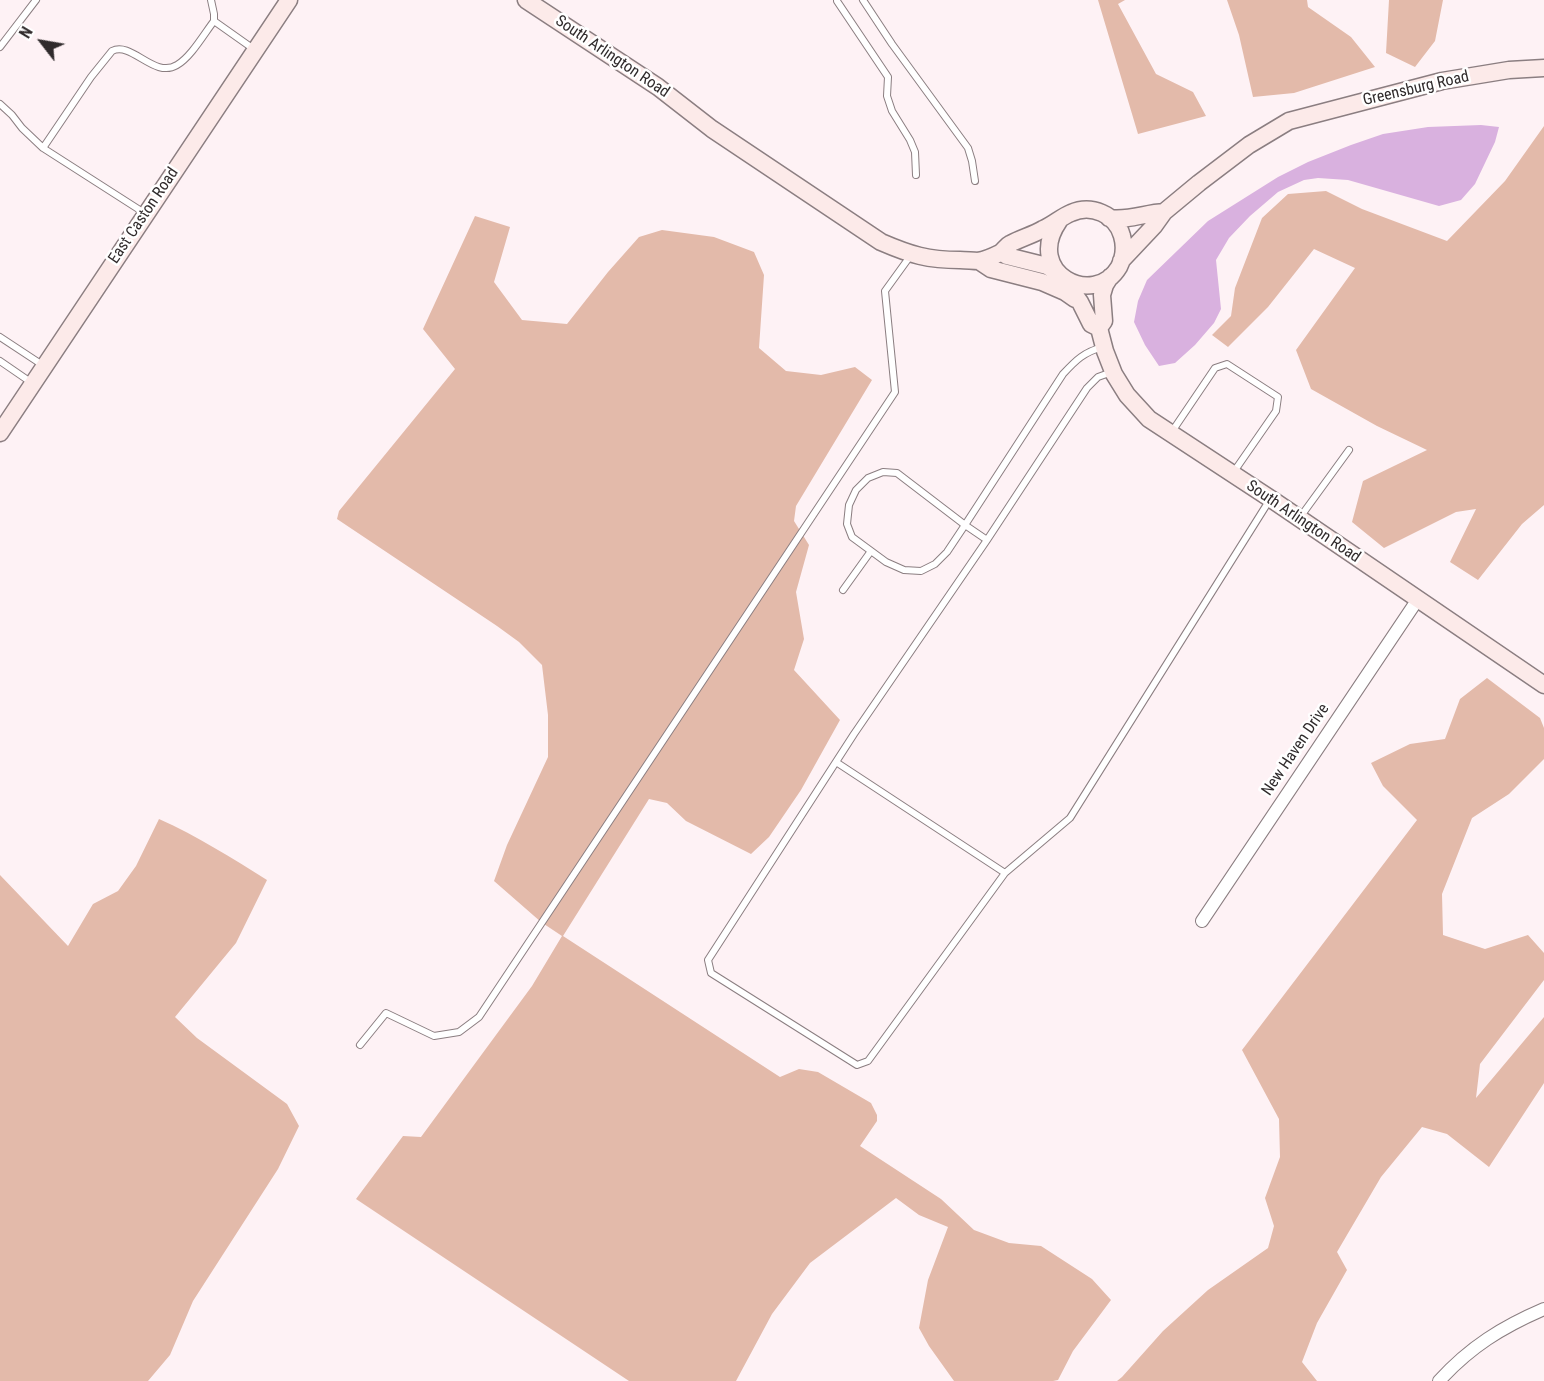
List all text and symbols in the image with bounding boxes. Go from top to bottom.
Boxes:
north arrow [12,12,72,72]
street label: South Arlington Road [551,12,673,102]
text: N [15,23,37,42]
street label: Greensburg Road [1361,67,1471,111]
street label: East Caston Road [105,164,183,268]
street label: South Arlington Road [1242,477,1364,567]
street label: New Haven Drive [1258,700,1334,800]

